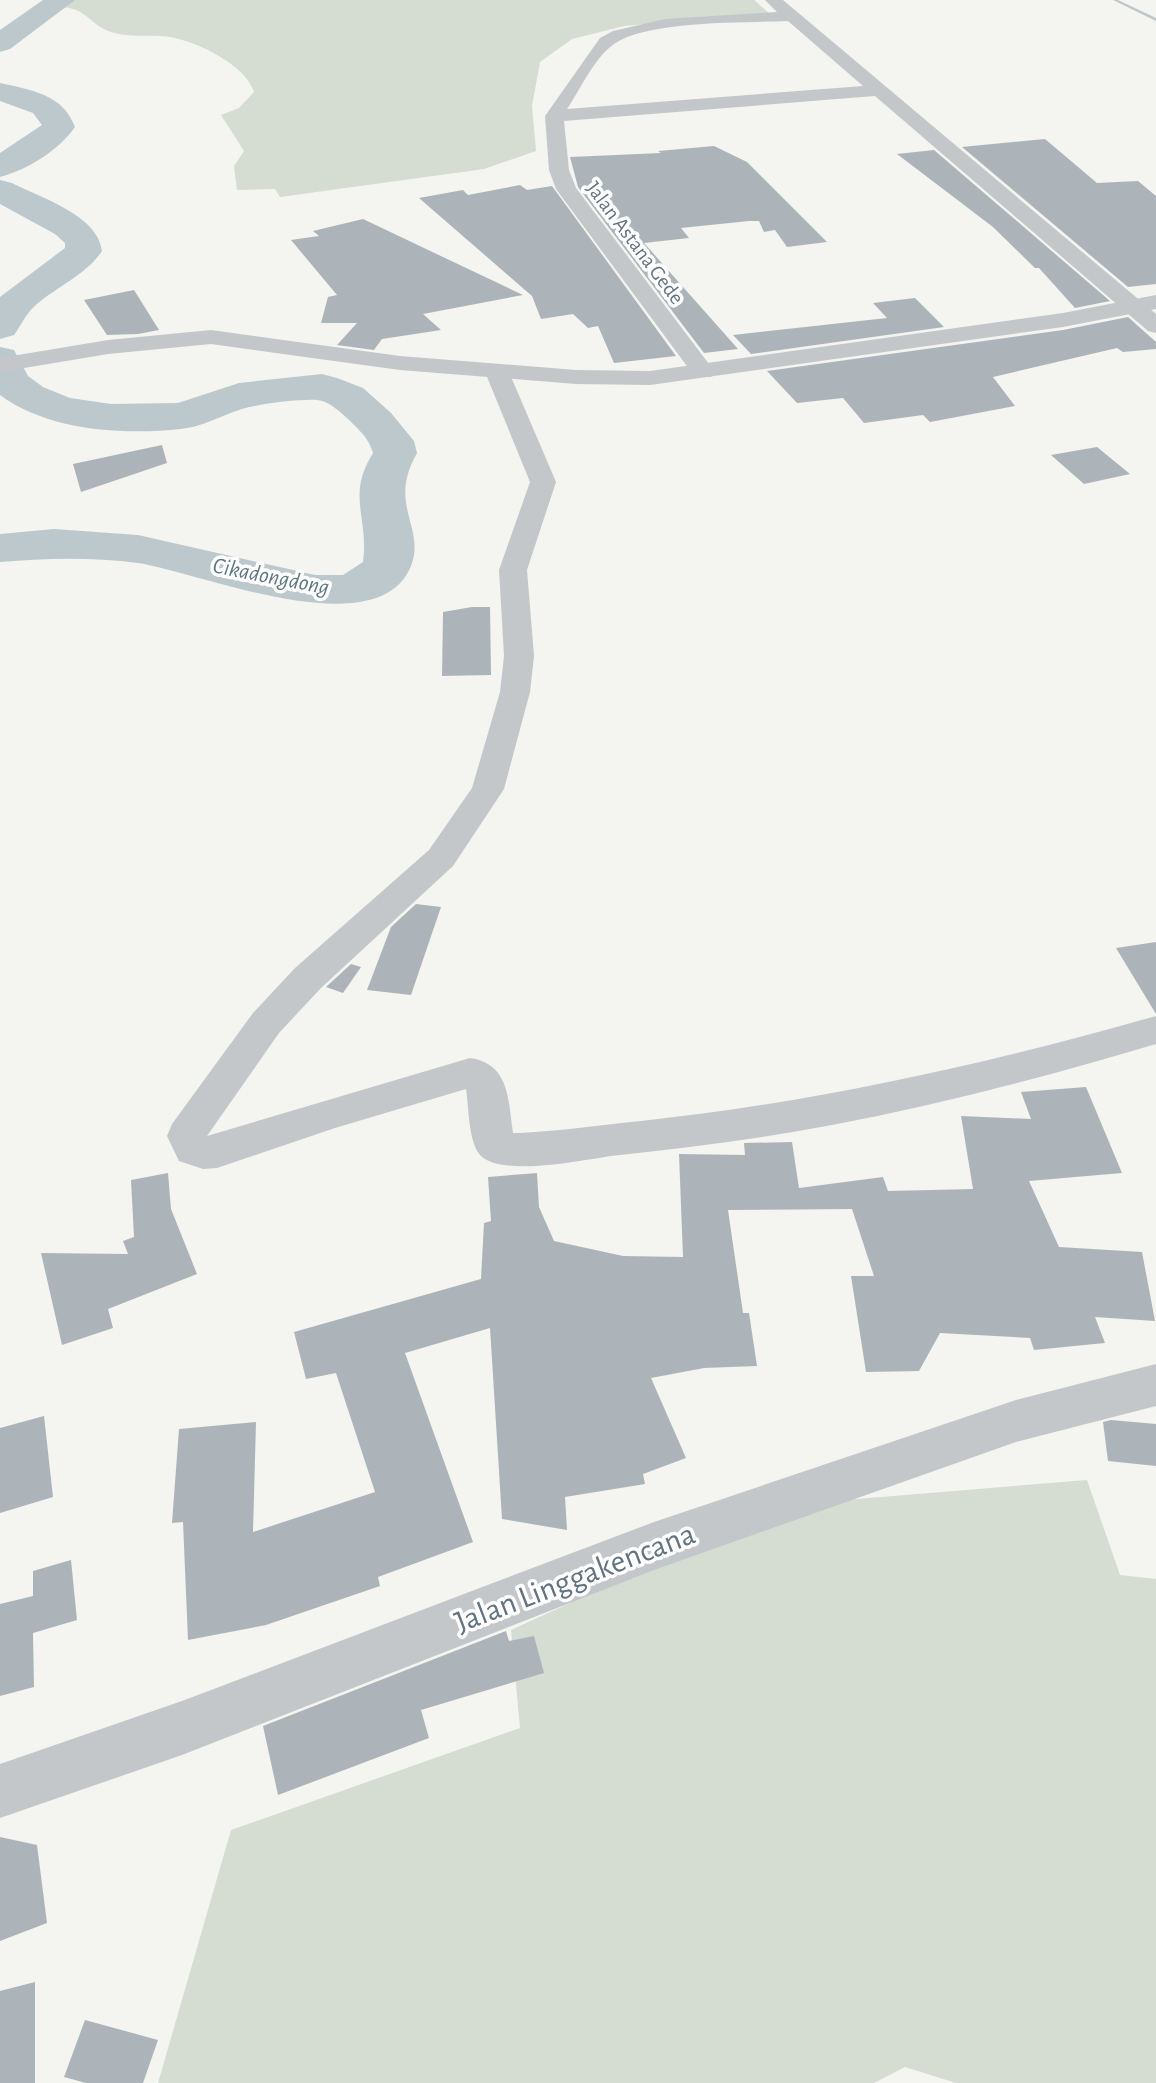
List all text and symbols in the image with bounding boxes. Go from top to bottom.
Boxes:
street label: Jalan Astana Gede [582,178,688,308]
water label: Cikadongdong [211,554,331,600]
street label: Jalan Linggakencana [450,1517,700,1639]

